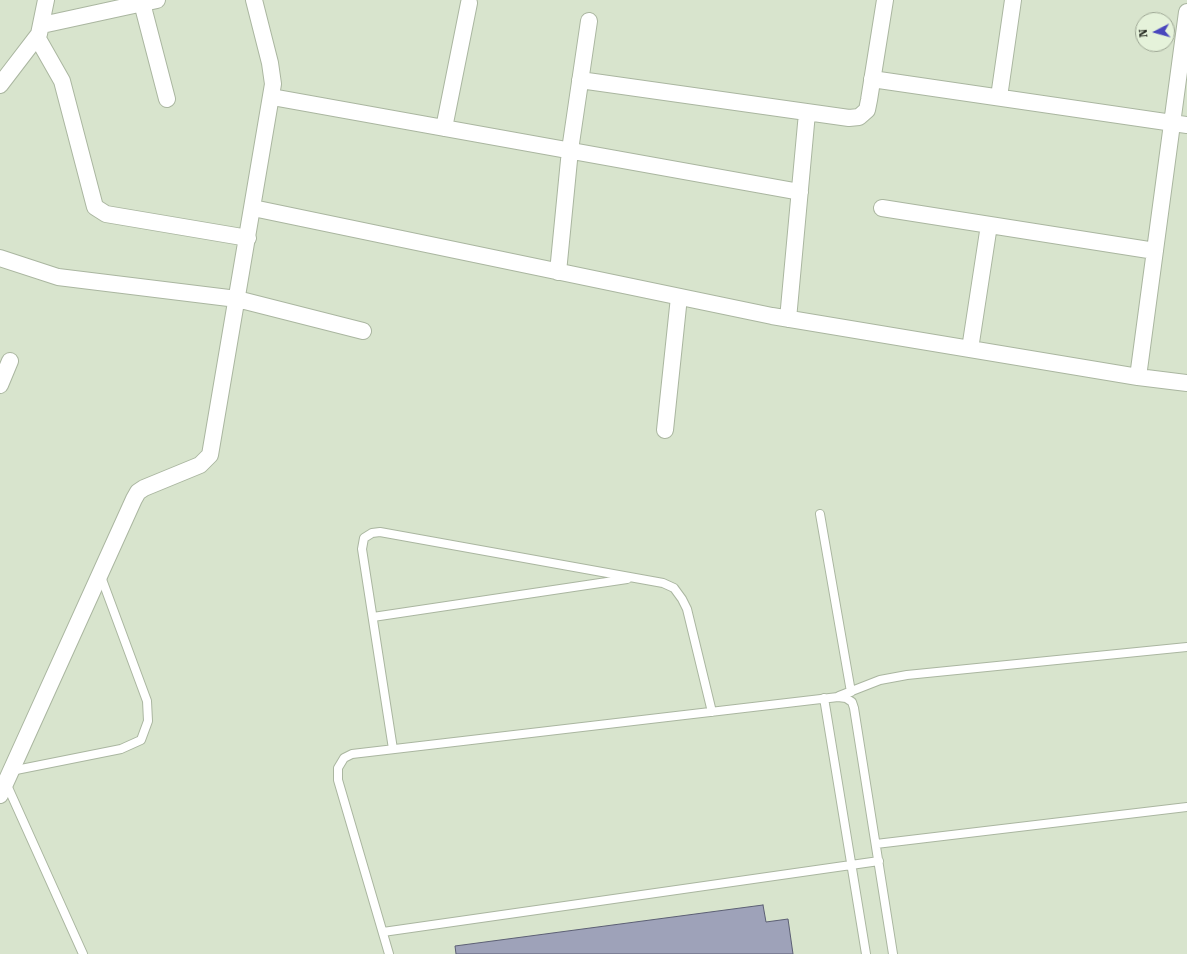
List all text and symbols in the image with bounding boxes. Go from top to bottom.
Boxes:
north arrow [1135,12,1175,52]
text: N [1137,28,1150,38]

